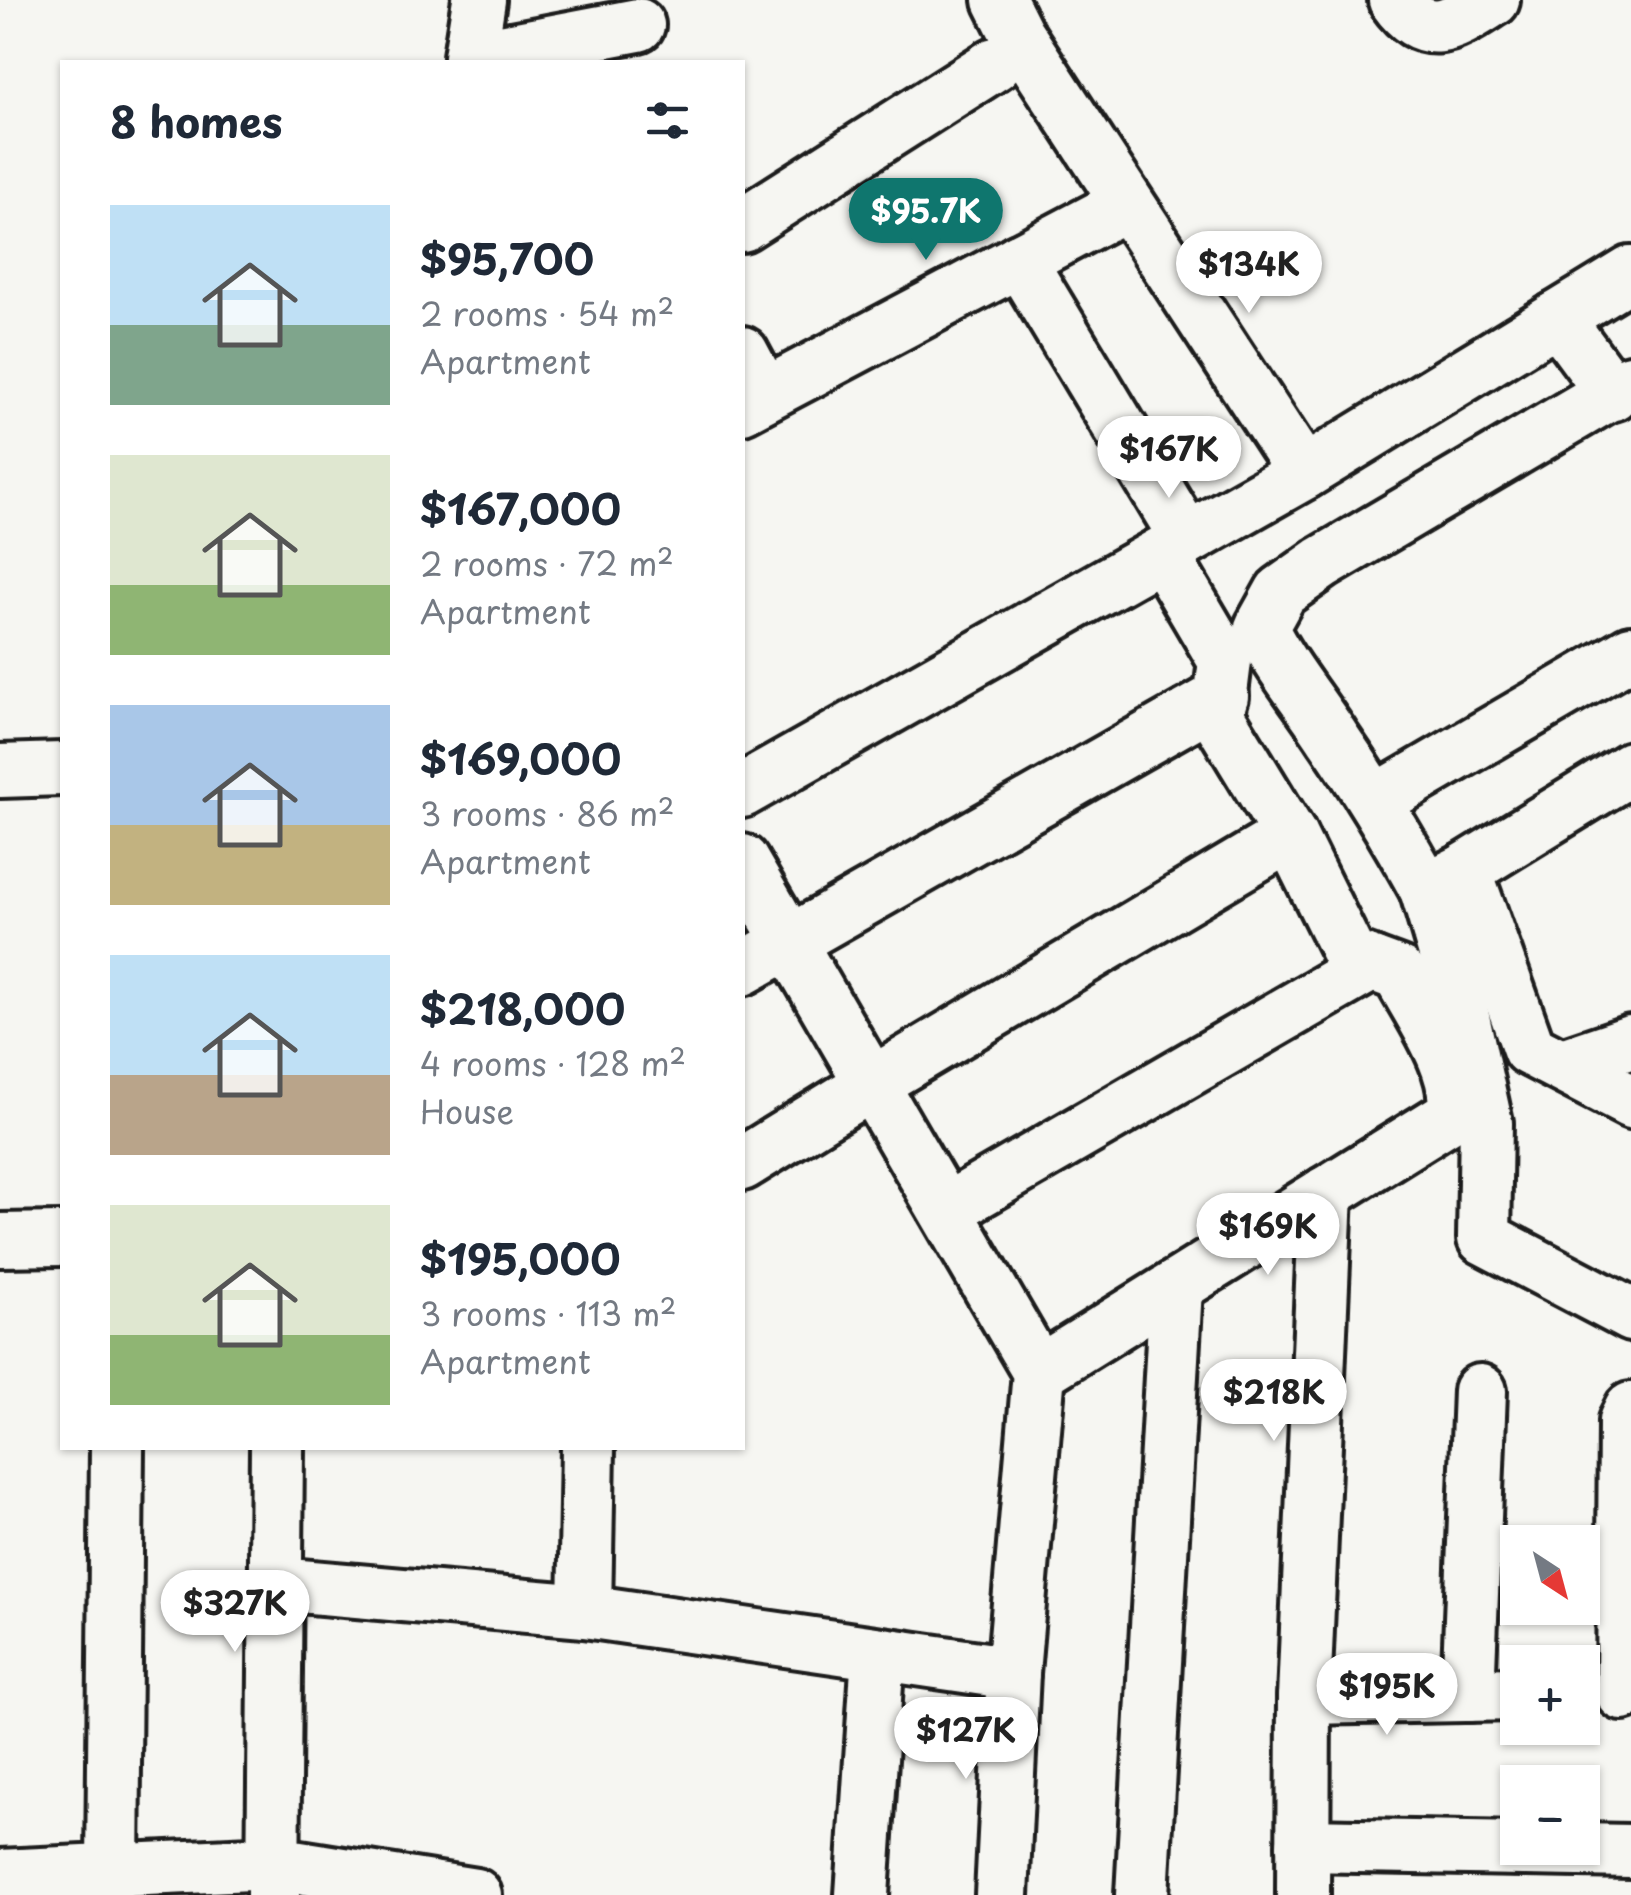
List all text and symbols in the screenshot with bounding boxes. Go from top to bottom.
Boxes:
text: 8 homes [110,89,283,152]
icon: filters [640,93,695,148]
pin: $95.7K [845,178,1007,263]
text: $95.7K [871,186,981,234]
text: $95,700 [420,226,594,289]
pin: $134K [1179,231,1319,316]
text: $134K [1198,239,1300,287]
icon: home [190,245,310,365]
text: 2 rooms · 54 m² [420,289,674,337]
text: Apartment [420,337,591,385]
pin: $167K [1099,416,1239,501]
text: $167K [1119,424,1219,472]
text: $167,000 [420,476,621,539]
icon: home [190,495,310,615]
text: 2 rooms · 72 m² [420,539,674,587]
text: Apartment [420,587,591,635]
text: $169,000 [420,726,621,789]
icon: home [190,745,310,865]
text: 3 rooms · 86 m² [420,789,675,837]
text: Apartment [420,837,591,885]
text: $218,000 [420,976,625,1039]
icon: home [190,995,310,1115]
text: 4 rooms · 128 m² [420,1039,686,1087]
text: House [420,1087,514,1135]
pin: $169K [1198,1193,1338,1278]
text: $169K [1218,1201,1318,1249]
text: $195,000 [420,1226,621,1289]
icon: home [190,1245,310,1365]
text: 3 rooms · 113 m² [420,1289,677,1337]
text: Apartment [420,1337,591,1385]
pin: $218K [1204,1359,1344,1444]
text: $218K [1223,1367,1325,1415]
north arrow [1500,1525,1600,1625]
map controls [1500,1525,1600,1865]
pin: $327K [165,1570,305,1655]
text: $327K [183,1578,287,1626]
button: + [1500,1645,1600,1745]
pin: $195K [1317,1653,1457,1738]
text: $195K [1339,1661,1435,1709]
pin: $127K [896,1697,1036,1782]
text: $127K [916,1705,1016,1753]
button: − [1500,1765,1600,1865]

